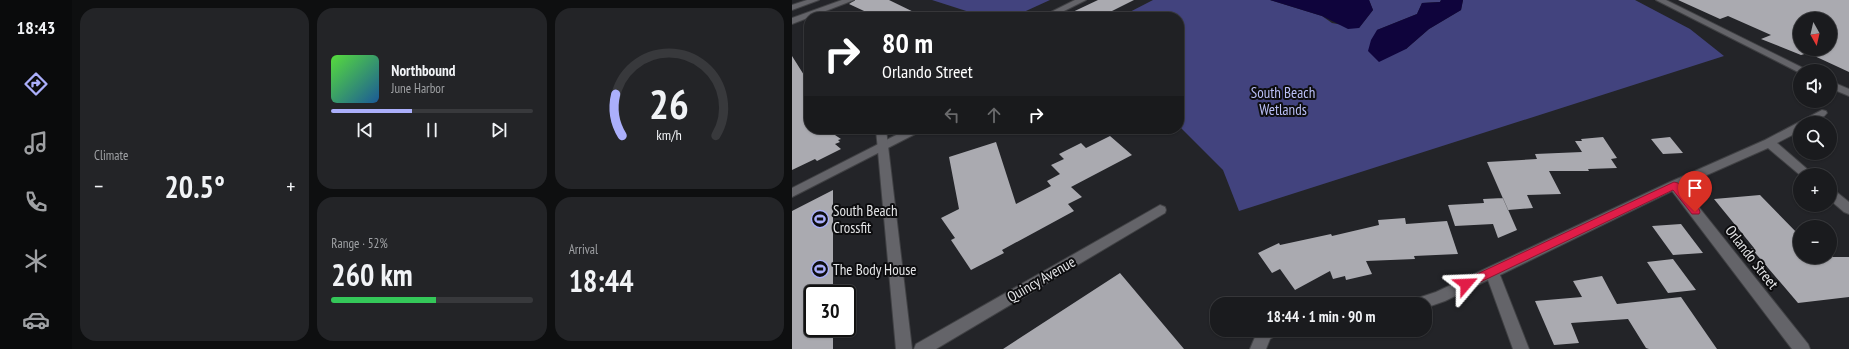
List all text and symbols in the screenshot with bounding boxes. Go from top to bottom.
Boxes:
north arrow [1793,12,1837,56]
map controls [1793,12,1837,264]
text: 18:43 [17,16,55,39]
text: 80 m [882,24,933,61]
icon: right [816,28,868,80]
text: Orlando Street [882,60,973,83]
text: Northbound [391,61,455,80]
button: sound [1793,64,1837,108]
icon: directions [22,70,50,98]
text: 26 [649,77,689,130]
text: June Harbor [391,80,445,97]
park label: South Beach Wetlands [1251,83,1315,119]
icon: left [941,104,963,126]
icon: ahead [983,104,1005,126]
icon: right [1025,104,1047,126]
button: search [1793,116,1837,160]
icon: previous [354,119,376,141]
icon: pause [421,119,443,141]
icon: next [488,119,510,141]
text: km/h [657,125,682,144]
icon: music [22,129,50,157]
text: Climate [94,147,128,164]
text: 20.5° [165,167,225,206]
button: + [1793,168,1837,212]
pin [1678,171,1712,212]
text: − [94,172,103,200]
text: + [286,172,295,200]
icon: arrive [1684,177,1706,199]
icon: phone [22,188,50,216]
place label: South Beach Crossfit [833,201,898,237]
sports icon: South Beach Crossfit [810,209,830,229]
button: − [1793,220,1837,264]
street label: Orlando Street [1721,221,1783,293]
text: Range · 52% [331,235,388,252]
text: Arrival [569,241,598,258]
icon: climate [22,247,50,275]
street label: Quincy Avenue [1003,252,1079,306]
text: 260 km [331,255,413,294]
sports icon: The Body House [810,259,830,279]
place label: The Body House [833,260,916,279]
text: 18:44 [569,261,634,300]
position arrow [1445,263,1487,305]
speed limit sign: 30 [804,285,856,337]
icon: car [22,306,50,334]
text: 18:44 · 1 min · 90 m [1267,307,1375,326]

